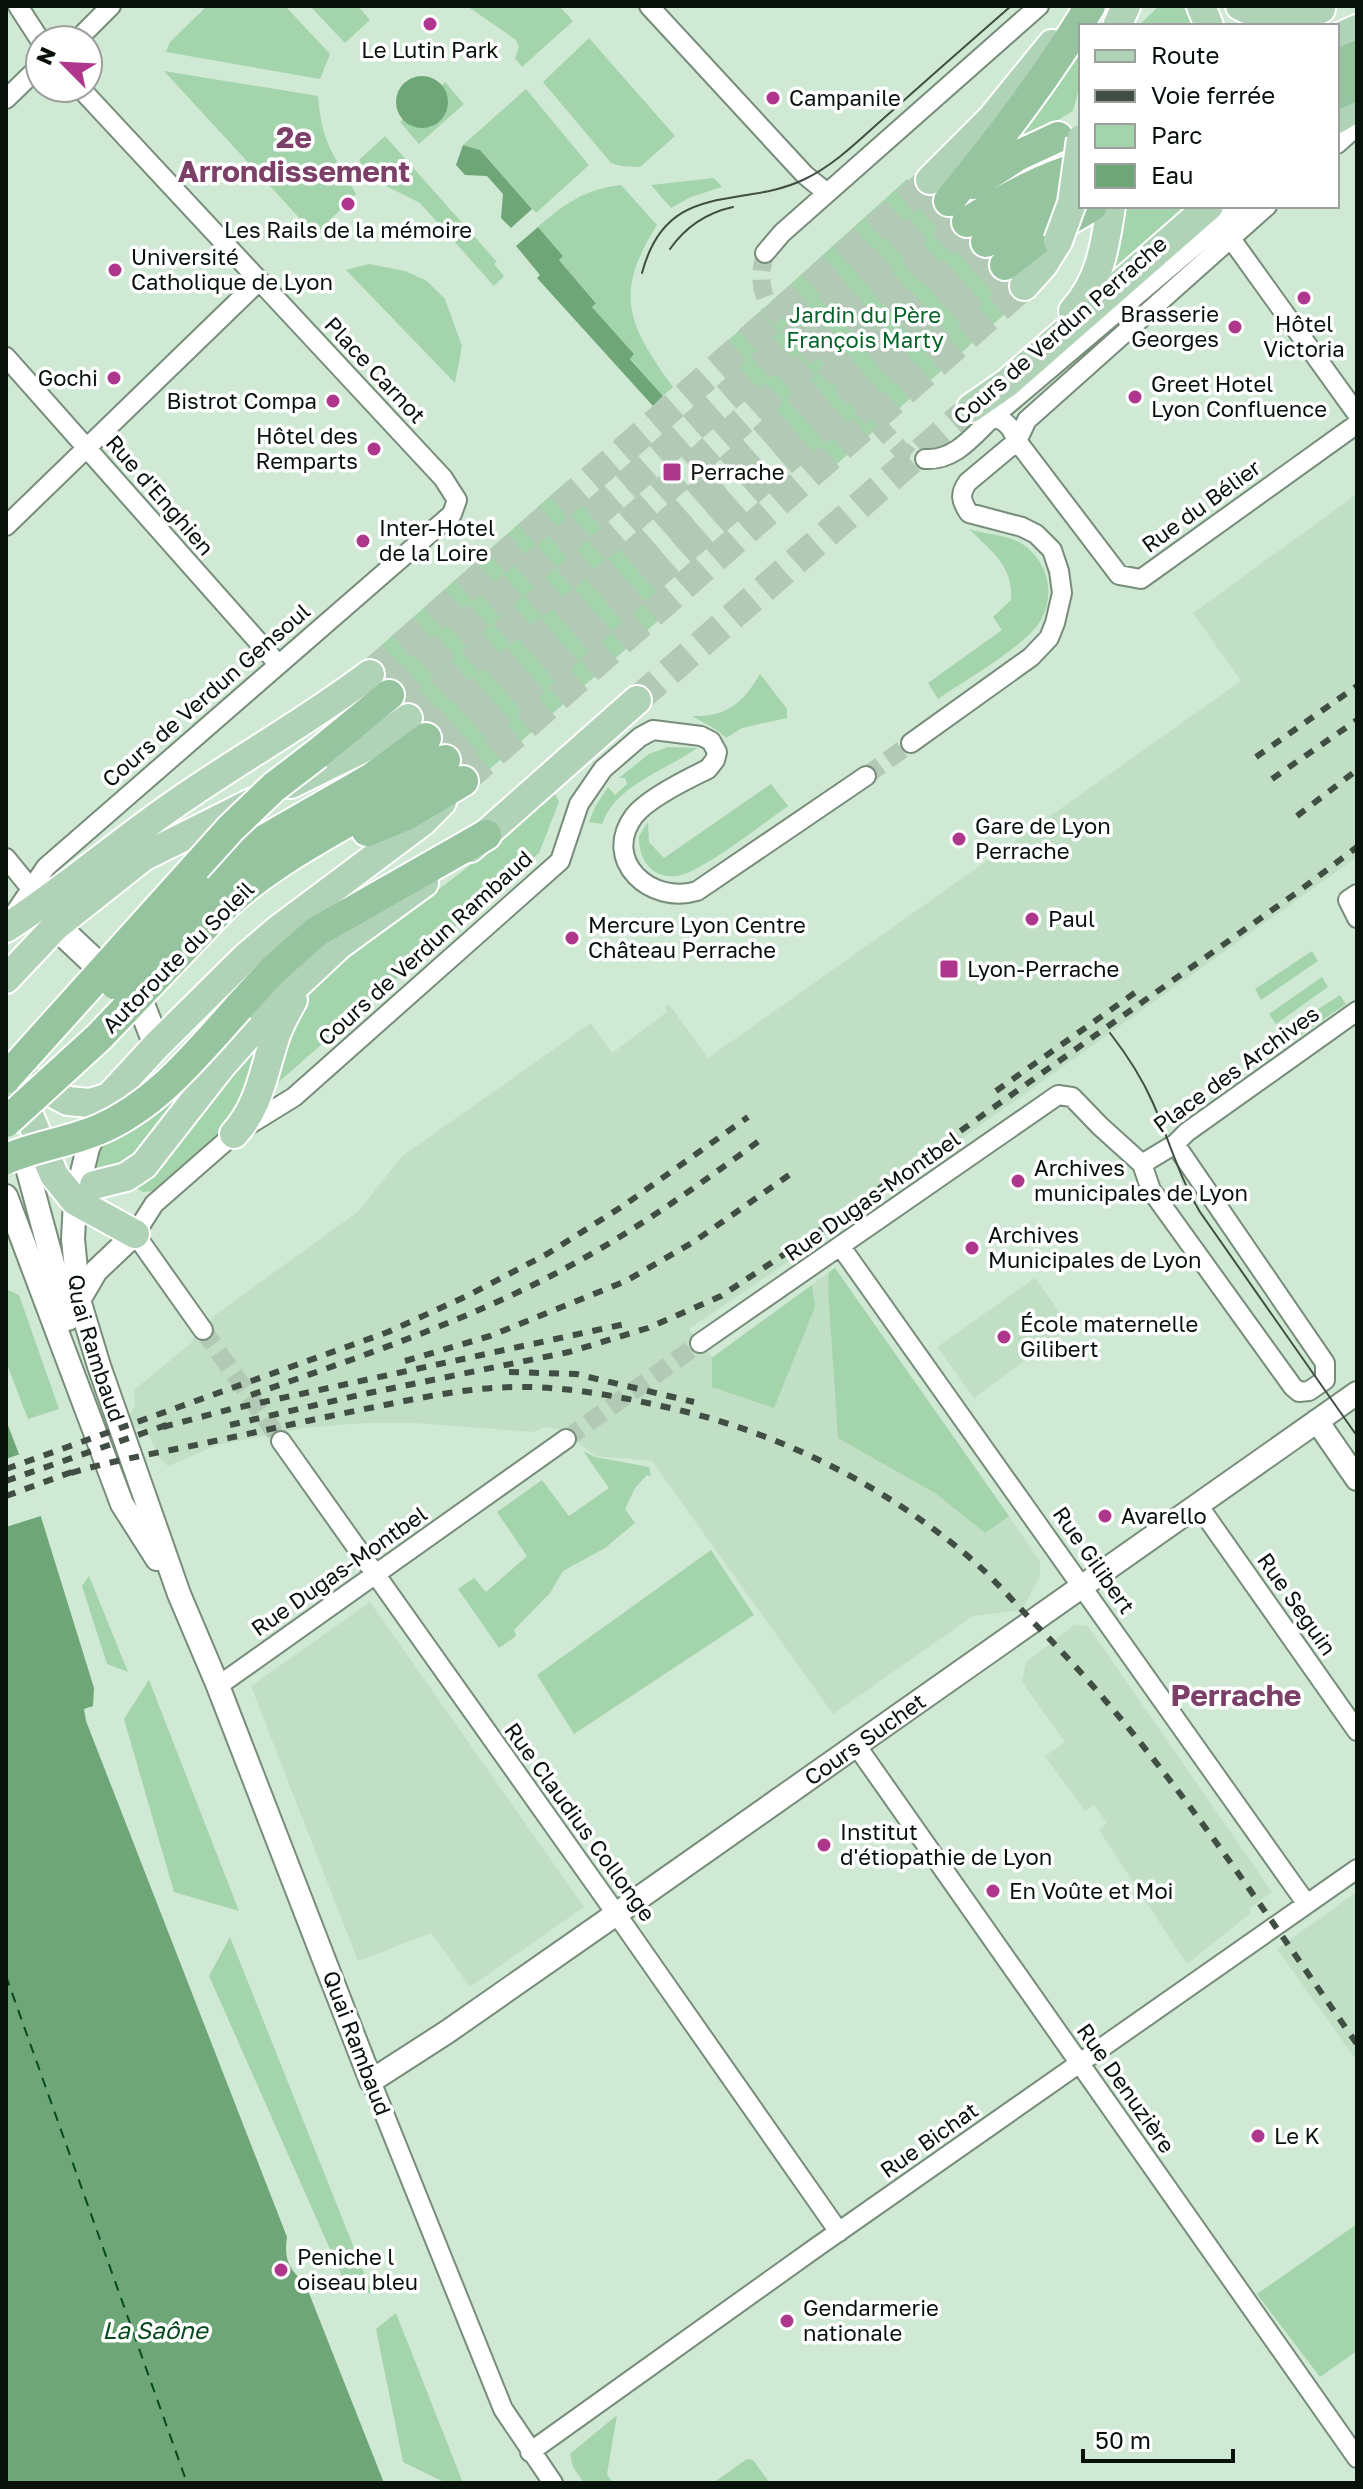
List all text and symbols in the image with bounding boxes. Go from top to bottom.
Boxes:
marker: Le Lutin Park [421,15,439,33]
north arrow [24,24,104,104]
legend [1079,24,1339,208]
place label: Le Lutin Park [361,36,499,63]
text: Route [1151,40,1220,69]
text: N [30,43,61,69]
text: Voie ferrée [1151,80,1275,109]
place label: Campanile [789,84,901,111]
marker: Campanile [764,89,782,107]
district label: 2e Arrondissement [178,119,410,189]
text: Parc [1151,120,1202,149]
text: Eau [1151,160,1193,189]
marker: Les Rails de la mémoire [339,195,357,213]
place label: Les Rails de la mémoire [224,216,472,243]
street label: Cours de Verdun Perrache [947,230,1172,430]
place label: Université Catholique de Lyon [131,243,333,295]
marker: Université Catholique de Lyon [106,261,124,279]
marker: Hôtel Victoria [1295,289,1313,307]
place label: Brasserie Georges [1120,300,1219,352]
park label: Jardin du Père François Marty [786,301,944,353]
place label: Hôtel Victoria [1263,310,1345,362]
street label: Place Carnot [319,311,431,428]
marker: Brasserie Georges [1226,318,1244,336]
place label: Gochi [38,364,98,391]
marker: Gochi [105,369,123,387]
place label: Greet Hotel Lyon Confluence [1151,370,1327,422]
place label: Bistrot Compa [166,387,317,414]
marker: Greet Hotel Lyon Confluence [1126,388,1144,406]
marker: Bistrot Compa [324,392,342,410]
place label: Hôtel des Remparts [256,422,358,474]
street label: Rue d'Enghien [101,429,220,560]
marker: Hôtel des Remparts [365,440,383,458]
street label: Rue du Bélier [1136,453,1266,558]
place label: Perrache [690,458,785,485]
marker: Perrache [661,461,683,483]
place label: Inter-Hotel de la Loire [379,514,495,566]
marker: Inter-Hotel de la Loire [354,532,372,550]
street label: Cours de Verdun Gensoul [96,597,315,792]
place label: Gare de Lyon Perrache [975,812,1111,864]
marker: Gare de Lyon Perrache [950,830,968,848]
street label: Cours de Verdun Rambaud [312,844,537,1051]
street label: Autoroute du Soleil [96,875,259,1038]
place label: Paul [1048,905,1095,932]
marker: Paul [1023,910,1041,928]
place label: Mercure Lyon Centre Château Perrache [588,911,806,963]
marker: Mercure Lyon Centre Château Perrache [563,929,581,947]
place label: Lyon-Perrache [967,955,1119,982]
marker: Lyon-Perrache [938,958,960,980]
street label: Place des Archives [1148,999,1324,1138]
street label: Rue Dugas-Montbel [779,1125,965,1266]
place label: Archives municipales de Lyon [1034,1154,1248,1206]
marker: Archives municipales de Lyon [1009,1172,1027,1190]
place label: Archives Municipales de Lyon [988,1221,1201,1273]
marker: Archives Municipales de Lyon [963,1239,981,1257]
street label: Quai Rambaud [64,1273,132,1425]
place label: École maternelle Gilibert [1020,1310,1198,1362]
marker: École maternelle Gilibert [995,1328,1013,1346]
street label: Rue Dugas-Montbel [246,1500,432,1641]
street label: Rue Gilibert [1048,1501,1141,1618]
place label: Avarello [1121,1502,1207,1529]
marker: Avarello [1096,1507,1114,1525]
street label: Rue Seguin [1252,1547,1343,1660]
district label: Perrache [1171,1677,1302,1713]
street label: Cours Suchet [799,1687,930,1791]
street label: Rue Claudius Collonge [499,1717,662,1926]
place label: Institut d'étiopathie de Lyon [840,1818,1052,1870]
marker: Institut d'étiopathie de Lyon [815,1836,833,1854]
place label: En Voûte et Moi [1009,1877,1174,1904]
marker: En Voûte et Moi [984,1882,1002,1900]
street label: Quai Rambaud [317,1967,397,2119]
street label: Rue Denuzière [1072,2018,1181,2158]
street label: Rue Bichat [875,2096,983,2183]
place label: Le K [1274,2122,1320,2149]
marker: Le K [1249,2127,1267,2145]
place label: Peniche l oiseau bleu [297,2243,418,2295]
marker: Peniche l oiseau bleu [272,2261,290,2279]
place label: Gendarmerie nationale [803,2294,939,2346]
marker: Gendarmerie nationale [778,2312,796,2330]
water label: La Saône [102,2315,210,2344]
scale bar [1083,2413,1233,2463]
text: 50 m [1095,2425,1151,2454]

